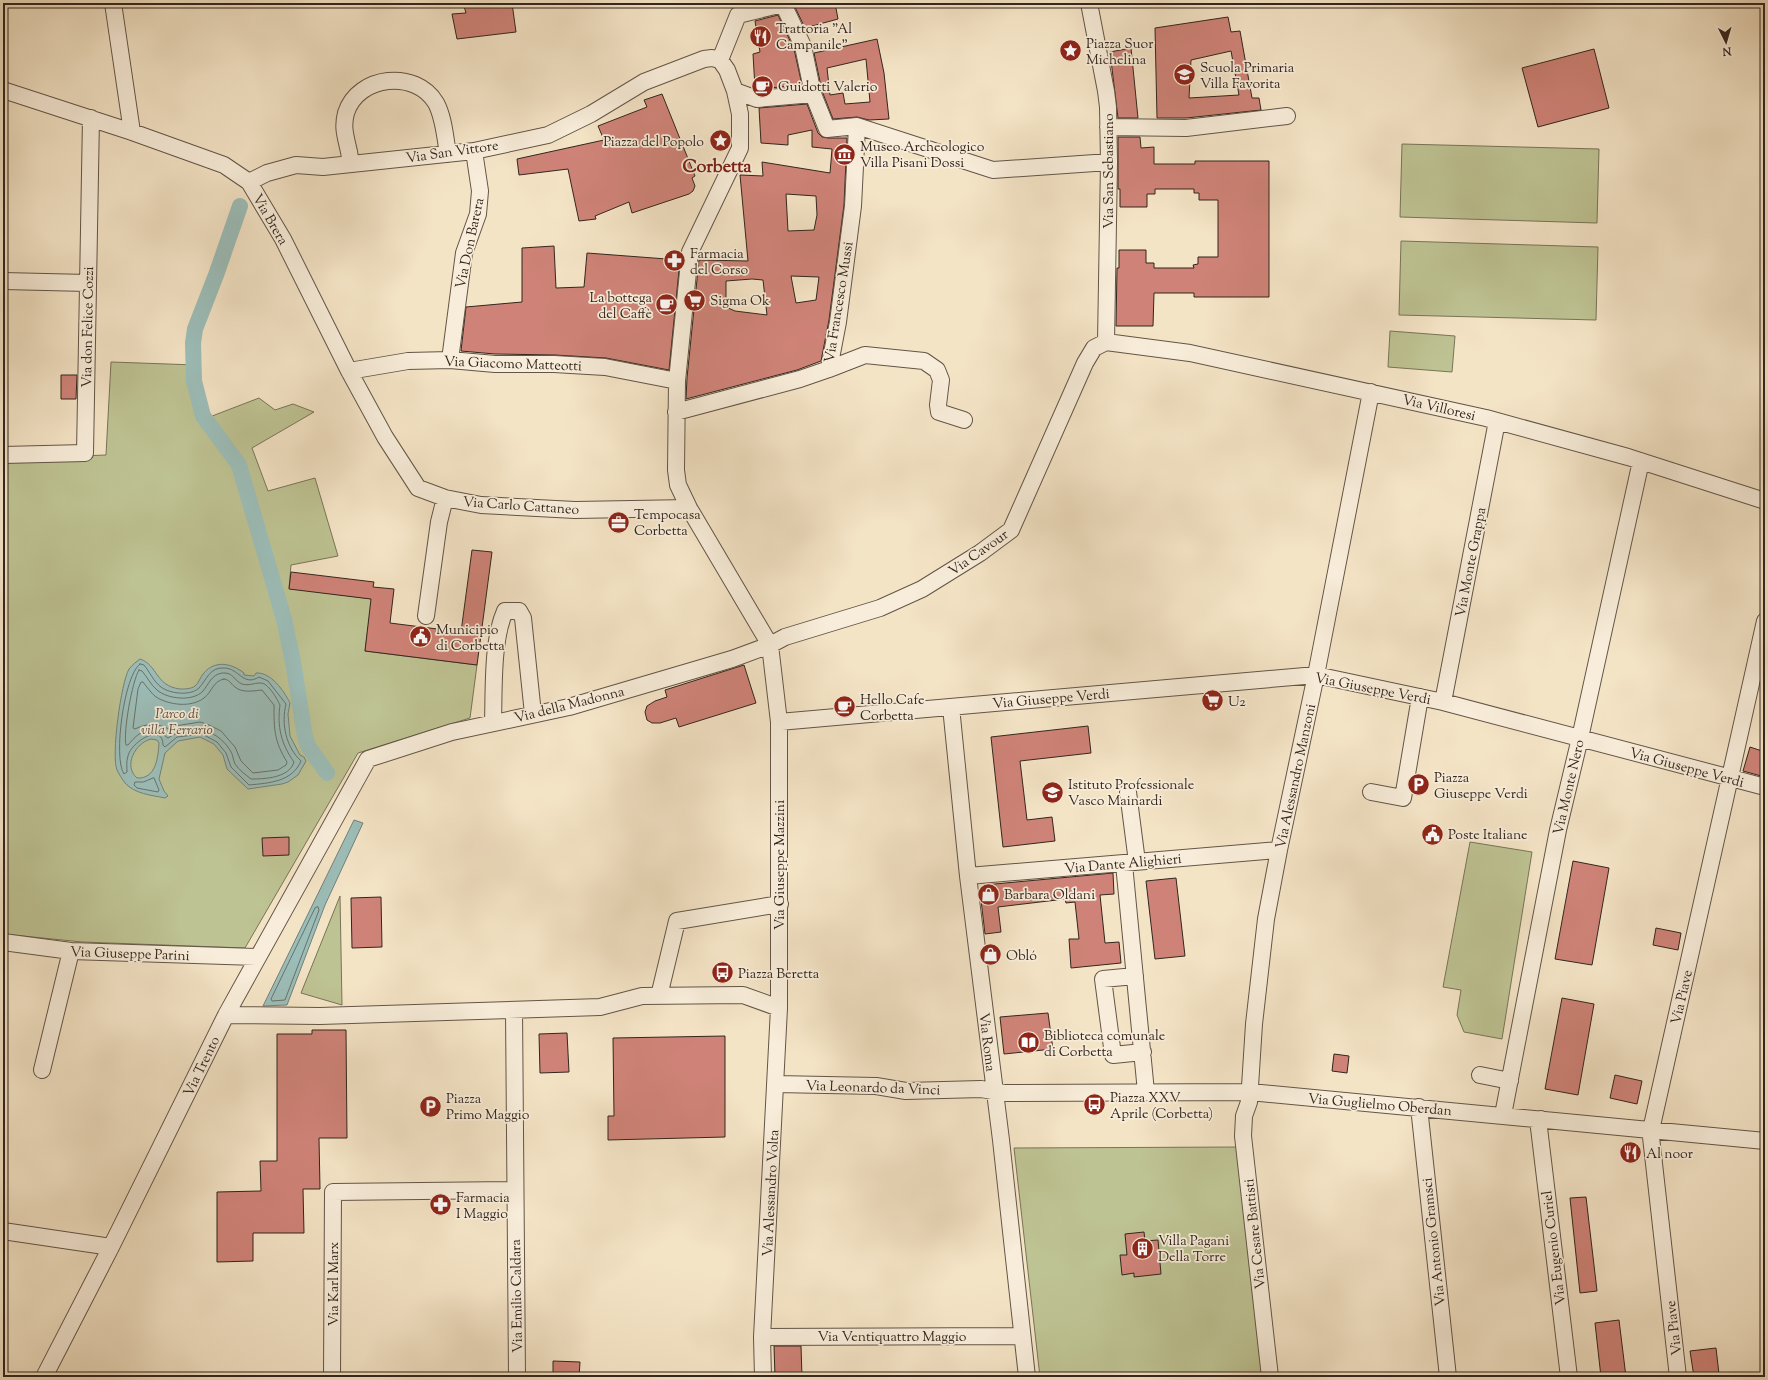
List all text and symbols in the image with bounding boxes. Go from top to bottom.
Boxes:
place label: Trattoria "Al Campanile" [776,20,852,56]
north arrow [1706,22,1746,62]
restaurant icon: Trattoria "Al Campanile" [748,23,774,49]
place label: Piazza Suor Michelina [1086,35,1154,71]
place icon: Piazza Suor Michelina [1057,38,1083,64]
text: N [1721,43,1733,59]
place label: Scuola Primaria Villa Favorita [1200,59,1295,95]
school or university icon: Scuola Primaria Villa Favorita [1171,62,1197,88]
cafe icon: Guidotti Valerio [749,73,775,99]
place label: Guidotti Valerio [778,78,878,98]
street label: Via San Sebastiano [1100,113,1120,229]
place icon: Piazza del Popolo [707,128,733,154]
place label: Piazza del Popolo [603,133,704,153]
street label: Via San Vittore [405,137,500,169]
place label: Museo Archeologico Villa Pisani Dossi [860,138,985,174]
museum icon: Museo Archeologico Villa Pisani Dossi [832,141,858,167]
district label: Corbetta [682,155,752,181]
street label: Via Brera [247,191,292,250]
street label: Via Don Barera [452,196,490,291]
street label: Via Francesco Mussi [821,240,859,364]
place label: Farmacia del Corso [690,245,748,281]
pharmacy icon: Farmacia del Corso [662,248,688,274]
street label: Via don Felice Cozzi [78,266,100,388]
supermarket icon: Sigma Ok [682,287,708,313]
place label: La bottega del Caffè [589,289,653,325]
cafe icon: La bottega del Caffè [654,292,680,318]
place label: Sigma Ok [710,292,770,312]
street label: Via Giacomo Matteotti [444,353,582,377]
street label: Via Villoresi [1400,391,1477,427]
street label: Via Carlo Cattaneo [462,493,580,521]
street label: Via Monte Grappa [1452,505,1493,619]
place label: Tempocasa Corbetta [634,506,701,542]
office icon: Tempocasa Corbetta [605,509,631,535]
street label: Via Cavour [945,525,1014,582]
place label: Municipio di Corbetta [436,621,505,657]
public building icon: Municipio di Corbetta [408,624,434,650]
street label: Via Giuseppe Verdi [1313,669,1432,711]
street label: Via della Madonna [512,682,627,729]
street label: Via Giuseppe Verdi [992,685,1111,715]
supermarket icon: U2 [1199,688,1225,714]
place label: Hello Cafe Corbetta [860,691,924,727]
place label: U2 [1228,693,1246,713]
cafe icon: Hello Cafe Corbetta [831,694,857,720]
street label: Via Alessandro Manzoni [1272,702,1322,851]
park label: Parco di villa Ferrario [141,705,213,741]
street label: Via Monte Nero [1549,738,1591,837]
street label: Via Giuseppe Verdi [1627,744,1746,794]
place label: Piazza Giuseppe Verdi [1434,769,1528,805]
parking icon: Piazza Giuseppe Verdi [1406,772,1432,798]
place label: Istituto Professionale Vasco Mainardi [1068,776,1194,812]
school or university icon: Istituto Professionale Vasco Mainardi [1040,779,1066,805]
street label: Via Giuseppe Mazzini [771,800,791,930]
public building icon: Poste Italiane [1419,821,1445,847]
place label: Poste Italiane [1448,826,1528,846]
street label: Via Dante Alighieri [1064,850,1183,880]
shop icon: Barbara Oldani [975,881,1001,907]
place label: Barbara Oldani [1004,886,1095,906]
shop icon: Obló [978,942,1004,968]
street label: Via Giuseppe Parini [70,943,190,967]
place label: Obló [1006,947,1037,967]
bus stop icon: Piazza Beretta [710,960,736,986]
place label: Piazza Beretta [738,965,820,985]
street label: Via Piave [1667,968,1699,1027]
street label: Via Roma [972,1012,1000,1073]
place label: Biblioteca comunale di Corbetta [1044,1027,1165,1063]
library icon: Biblioteca comunale di Corbetta [1016,1030,1042,1056]
street label: Via Trento [180,1033,226,1100]
street label: Via Leonardo da Vinci [805,1077,941,1101]
place label: Piazza XXV Aprile (Corbetta) [1110,1089,1213,1125]
place label: Piazza Primo Maggio [446,1090,530,1126]
street label: Via Guglielmo Oberdan [1307,1090,1453,1122]
bus stop icon: Piazza XXV Aprile (Corbetta) [1081,1092,1107,1118]
parking icon: Piazza Primo Maggio [417,1093,443,1119]
street label: Via Alessandro Volta [759,1128,785,1257]
restaurant icon: Al noor [1618,1140,1644,1166]
place label: Al noor [1646,1145,1694,1165]
street label: Via Antonio Gramsci [1418,1176,1452,1307]
street label: Via Cesare Battisti [1240,1178,1272,1290]
place label: Farmacia I Maggio [456,1189,510,1225]
street label: Via Eugenio Curiel [1538,1189,1572,1306]
pharmacy icon: Farmacia I Maggio [428,1192,454,1218]
place label: Villa Pagani Della Torre [1158,1232,1229,1268]
building icon: Villa Pagani Della Torre [1130,1235,1156,1261]
street label: Via Emilio Caldara [507,1238,529,1353]
street label: Via Karl Marx [325,1242,345,1326]
street label: Via Piave [1662,1299,1688,1356]
street label: Via Ventiquattro Maggio [818,1328,967,1348]

